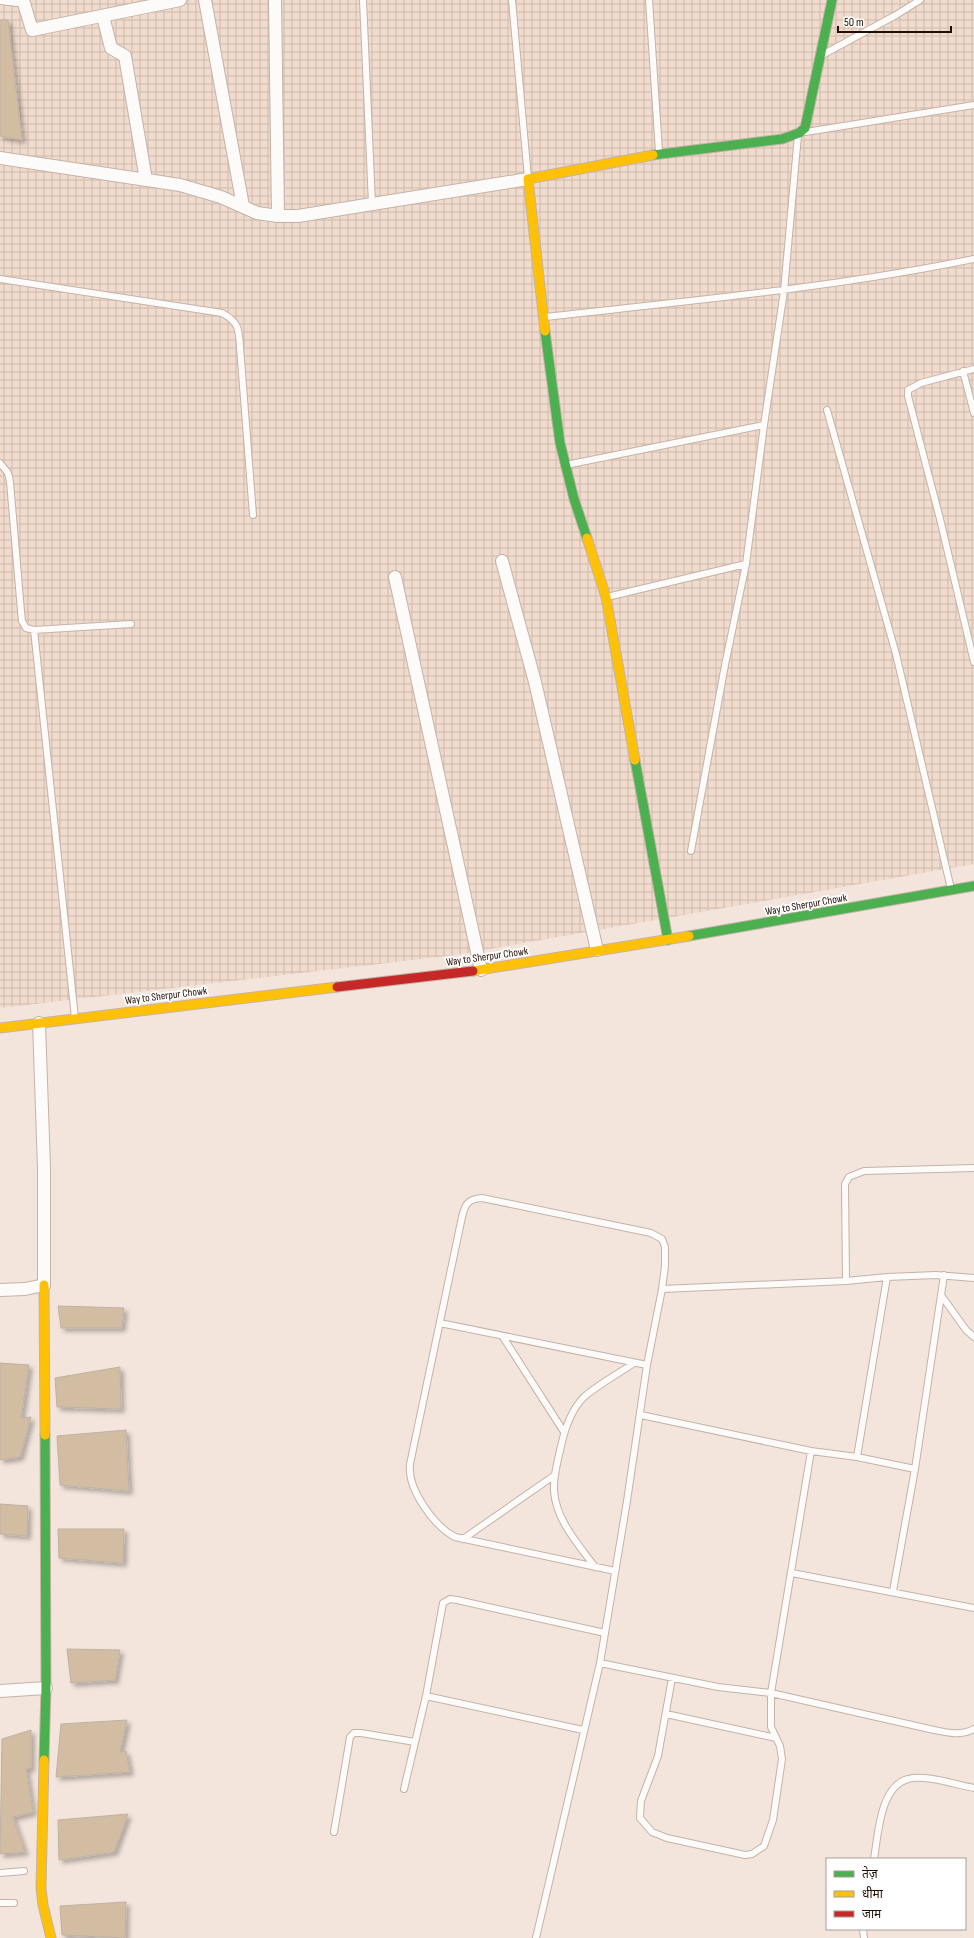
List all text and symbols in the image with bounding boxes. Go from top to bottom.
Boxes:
scale bar [838,8,951,34]
text: 50 m [844,15,864,30]
street label: Way to Sherpur Chowk [764,891,849,918]
street label: Way to Sherpur Chowk [445,944,530,969]
street label: Way to Sherpur Chowk [124,984,209,1007]
legend [826,1858,966,1930]
text: तेज़ [862,1866,879,1882]
text: धीमा [862,1886,884,1902]
text: जाम [862,1907,882,1922]

